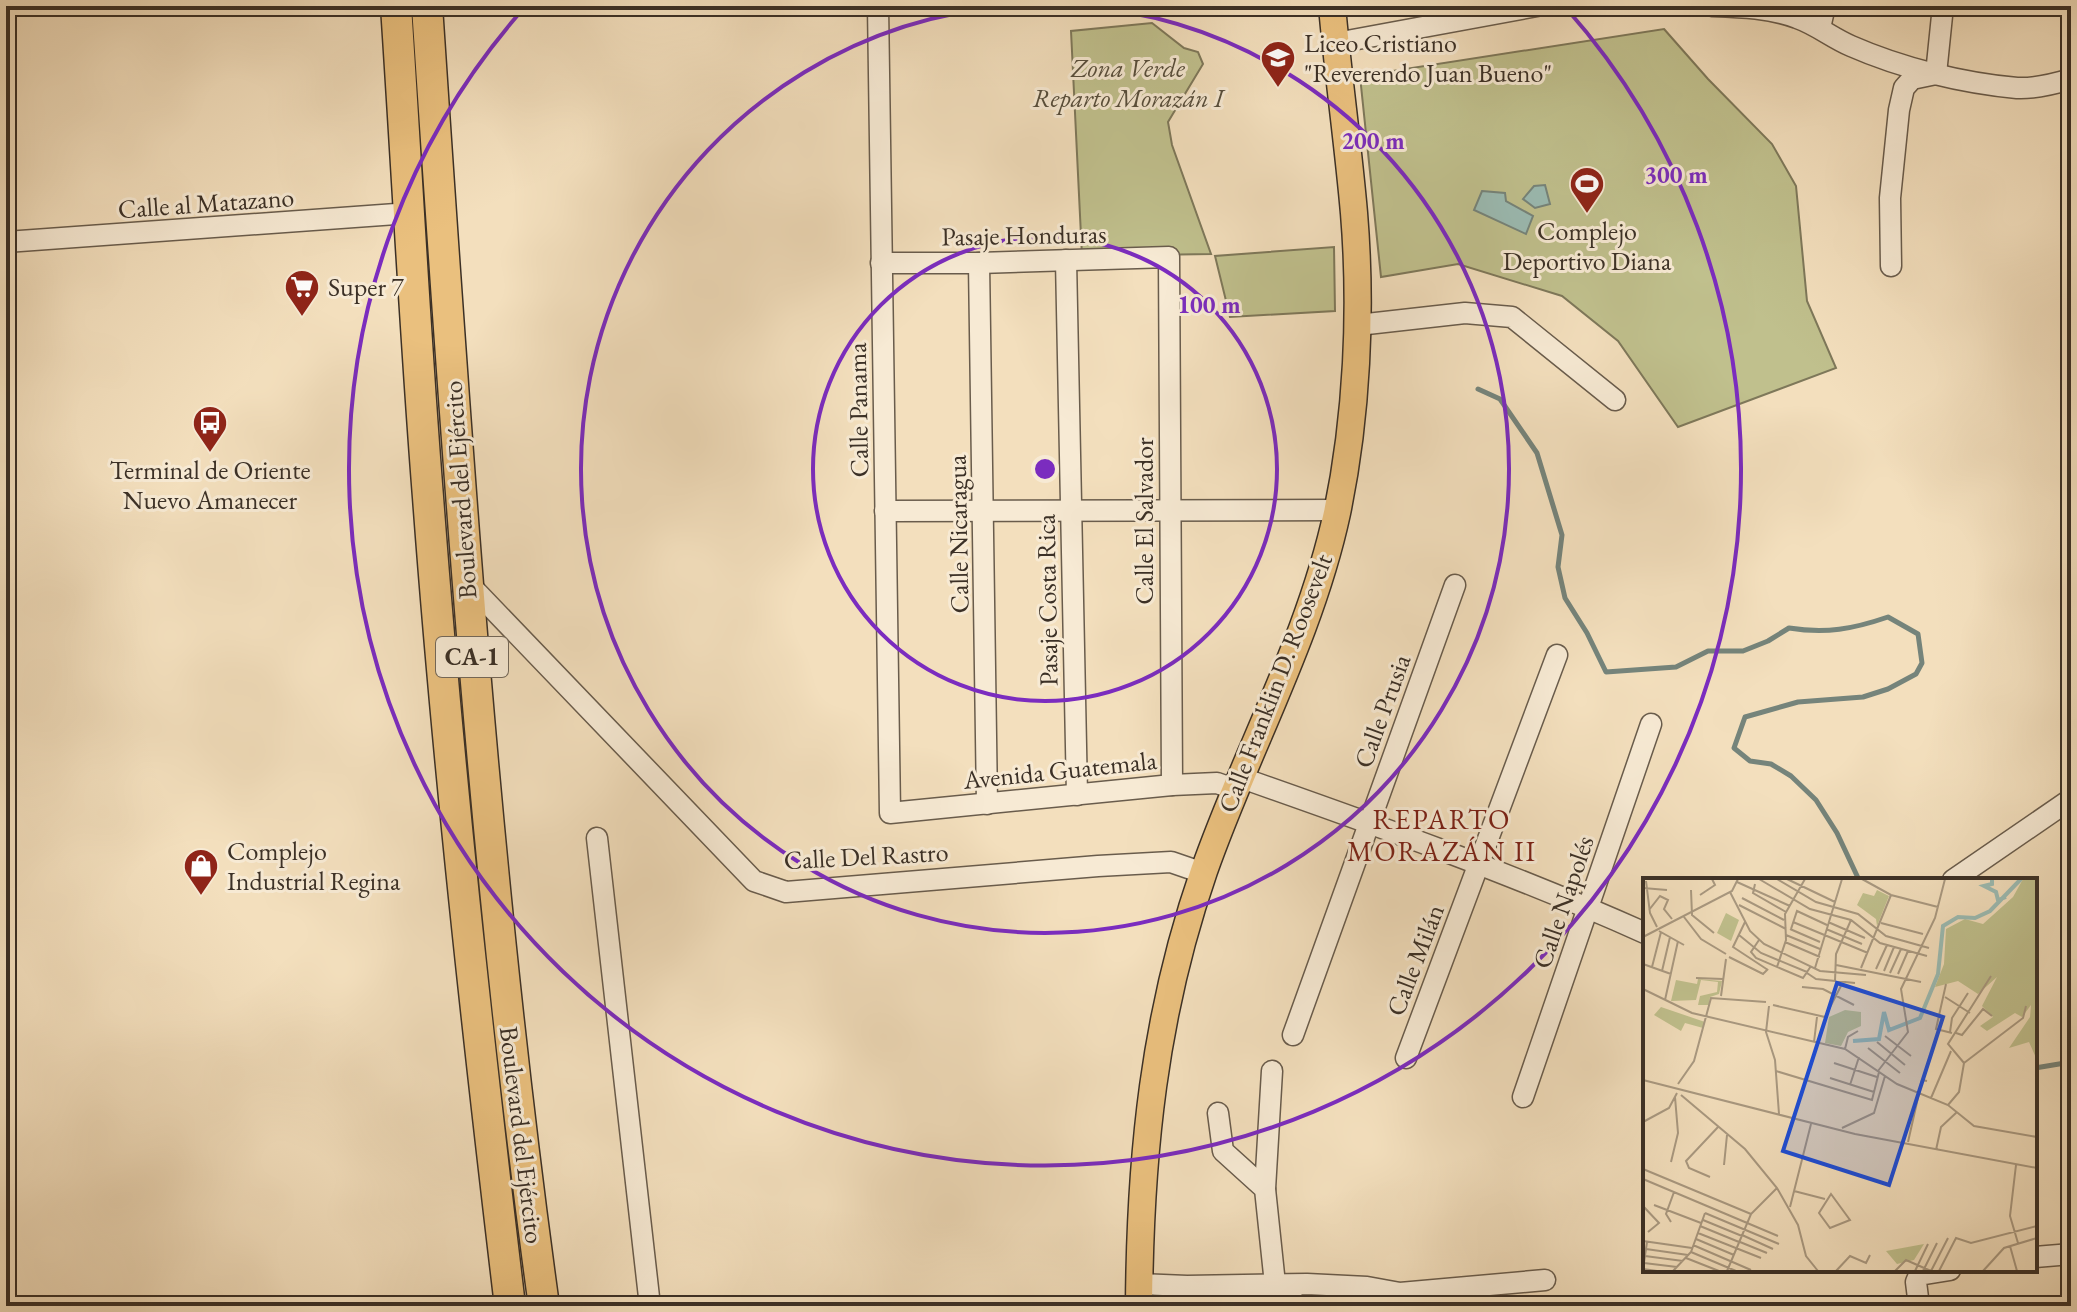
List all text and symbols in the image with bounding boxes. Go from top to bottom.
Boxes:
place label: Liceo Cristiano "Reverendo Juan Bueno" [1304,26,1552,90]
school or university icon: Liceo Cristiano "Reverendo Juan Bueno" [1259,39,1297,89]
park label: Zona Verde Reparto Morazán I [1033,51,1226,115]
text: 200 m [1341,125,1405,156]
text: 300 m [1644,159,1708,190]
sports icon: Complejo Deportivo Diana [1568,165,1606,215]
street label: Calle al Matazano [117,180,295,226]
place label: Complejo Deportivo Diana [1503,214,1672,278]
street label: Pasaje Honduras [941,217,1107,253]
supermarket icon: Super 7 [283,268,321,318]
place label: Super 7 [328,270,404,304]
text: 100 m [1177,289,1241,320]
street label: Calle Panama [840,342,876,478]
street label: Boulevard del Ejército [435,380,485,600]
bus stop icon: Terminal de Oriente Nuevo Amanecer [191,404,229,454]
street label: Calle El Salvador [1127,437,1161,605]
place label: Terminal de Oriente Nuevo Amanecer [109,453,311,517]
street label: Calle Nicaragua [940,454,976,614]
centre of rings [1031,455,1059,483]
street label: Pasaje Costa Rica [1028,513,1065,686]
street label: Calle Franklin D. Roosevelt [1210,549,1340,817]
road number: CA-1 [436,637,508,677]
street label: Calle Prusia [1346,649,1418,773]
street label: Avenida Guatemala [961,743,1159,797]
district label: REPARTO MORAZÁN II [1347,801,1537,869]
street label: Calle Napolés [1524,831,1602,973]
place label: Complejo Industrial Regina [227,834,401,898]
street label: Calle Del Rastro [783,835,949,877]
shop icon: Complejo Industrial Regina [182,847,220,897]
inset map [1643,878,2037,1272]
street label: Calle Milán [1378,899,1452,1021]
street label: Boulevard del Ejército [492,1024,552,1246]

